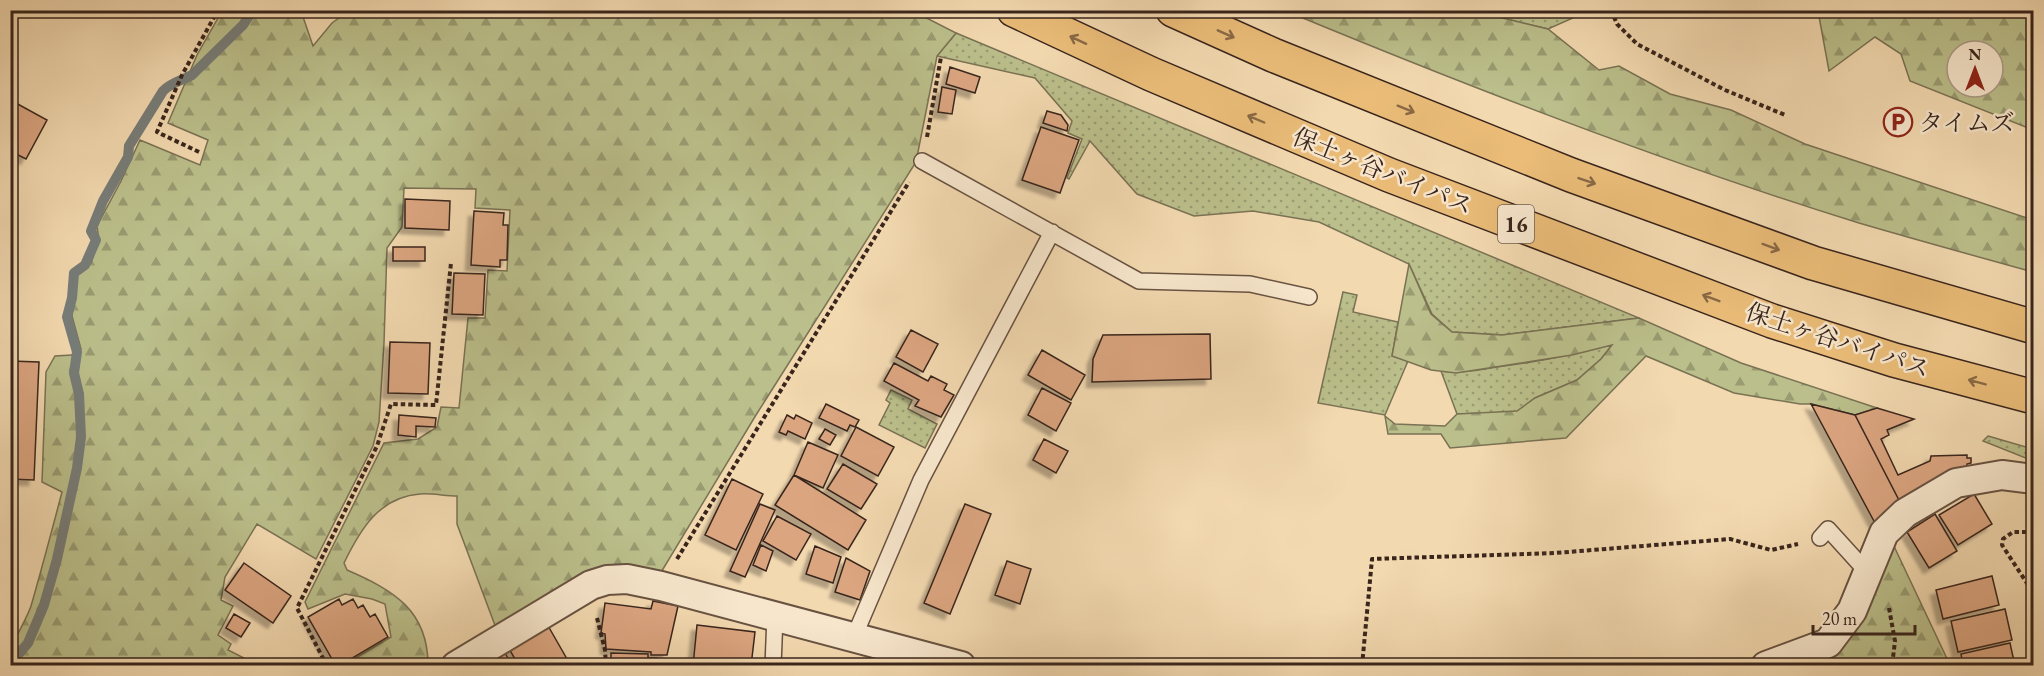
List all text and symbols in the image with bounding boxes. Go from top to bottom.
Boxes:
one-way arrow [1217,30,1235,41]
one-way arrow [1069,34,1087,46]
north arrow [1945,39,2005,99]
text: N [1969,44,1982,65]
one-way arrow [1396,104,1415,115]
parking icon: タイムズ [1882,106,1914,138]
place label: タイムズ [1919,107,2015,138]
one-way arrow [1248,113,1266,124]
street label: 保土ヶ谷バイパス [1288,121,1478,221]
one-way arrow [1577,176,1596,187]
road number: 16 [1498,205,1534,243]
one-way arrow [1761,243,1779,254]
one-way arrow [1702,292,1721,303]
street label: 保土ヶ谷バイパス [1742,296,1934,384]
one-way arrow [1968,376,1987,387]
scale bar [1813,598,1915,636]
text: 20 m [1822,607,1857,630]

